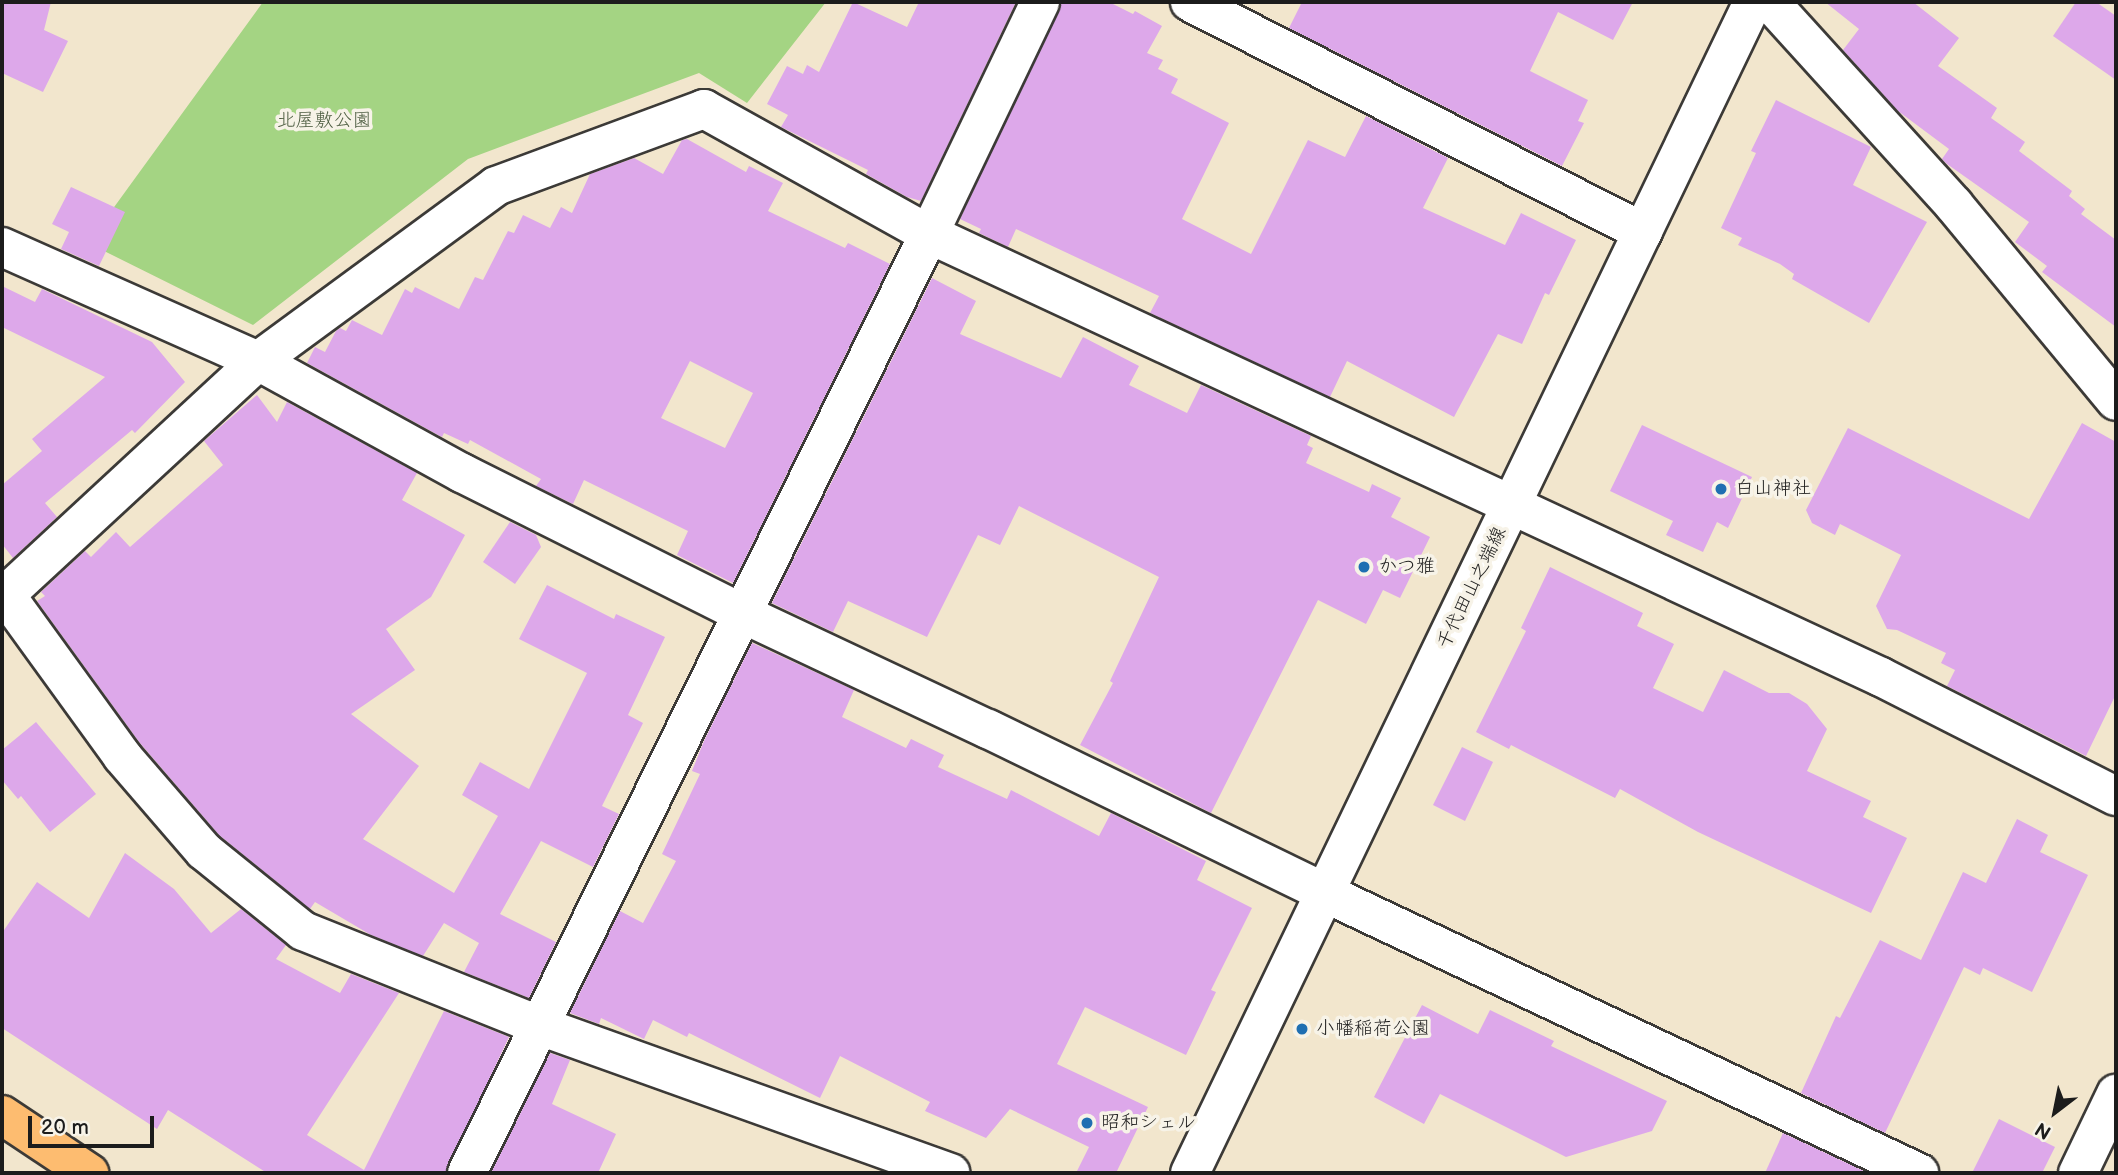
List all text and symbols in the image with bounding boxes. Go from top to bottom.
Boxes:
park label: 北屋敷公園 [277,110,371,132]
place label: 白山神社 [1735,478,1811,500]
marker: 白山神社 [1713,481,1729,497]
street label: 千代田山之端線 [1433,523,1511,653]
place label: かつ雅 [1378,556,1435,578]
marker: かつ雅 [1356,559,1372,575]
place label: 小幡稲荷公園 [1316,1018,1430,1040]
marker: 小幡稲荷公園 [1294,1021,1310,1037]
north arrow [2020,1077,2090,1147]
scale bar [32,1102,158,1146]
place label: 昭和シェル [1101,1112,1196,1134]
text: 20 m [41,1115,89,1140]
marker: 昭和シェル [1079,1115,1095,1131]
text: N [2031,1117,2056,1144]

